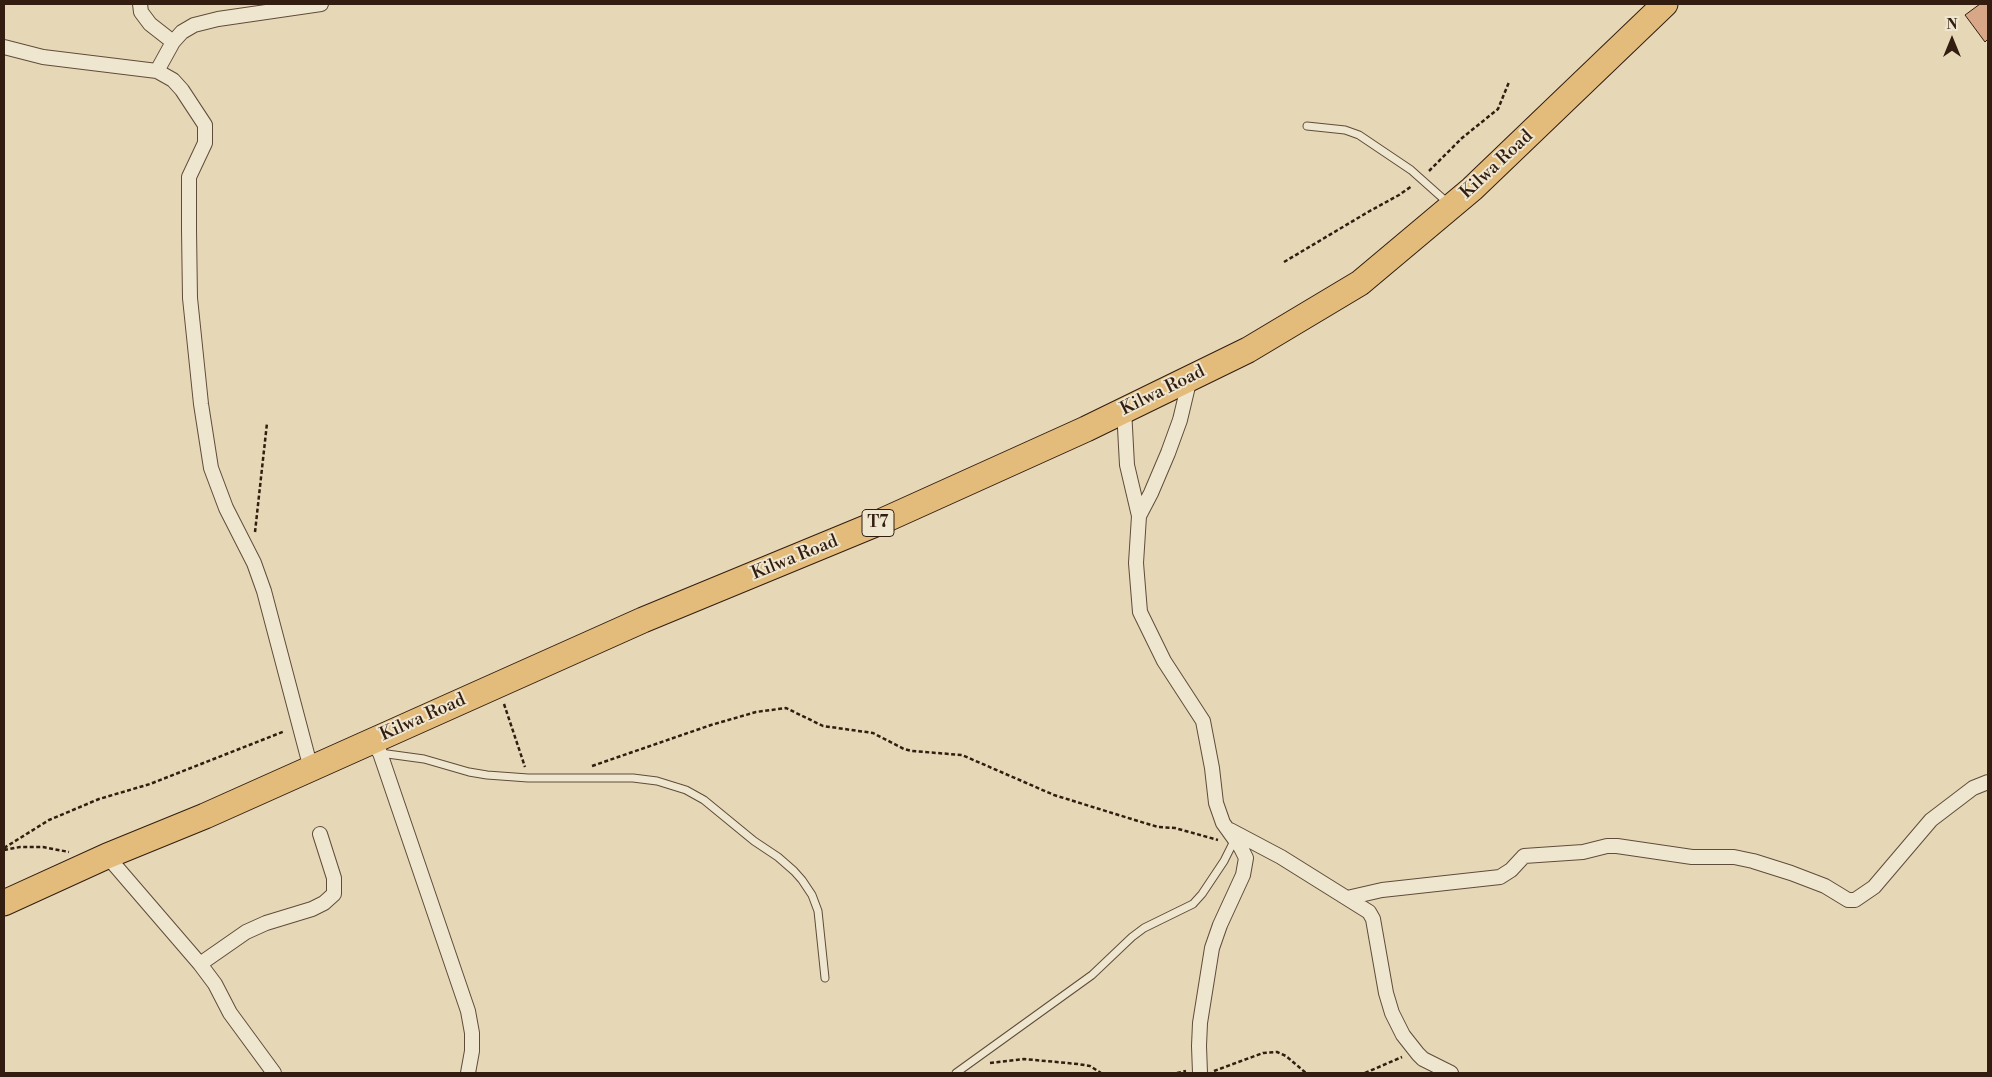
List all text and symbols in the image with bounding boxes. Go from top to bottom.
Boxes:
north arrow [1927,15,1977,65]
text: N [1946,16,1958,34]
street label: Kilwa Road [1456,126,1538,204]
street label: Kilwa Road [1117,361,1209,421]
road number: T7 [862,509,894,536]
street label: Kilwa Road [749,531,841,585]
street label: Kilwa Road [377,690,469,746]

